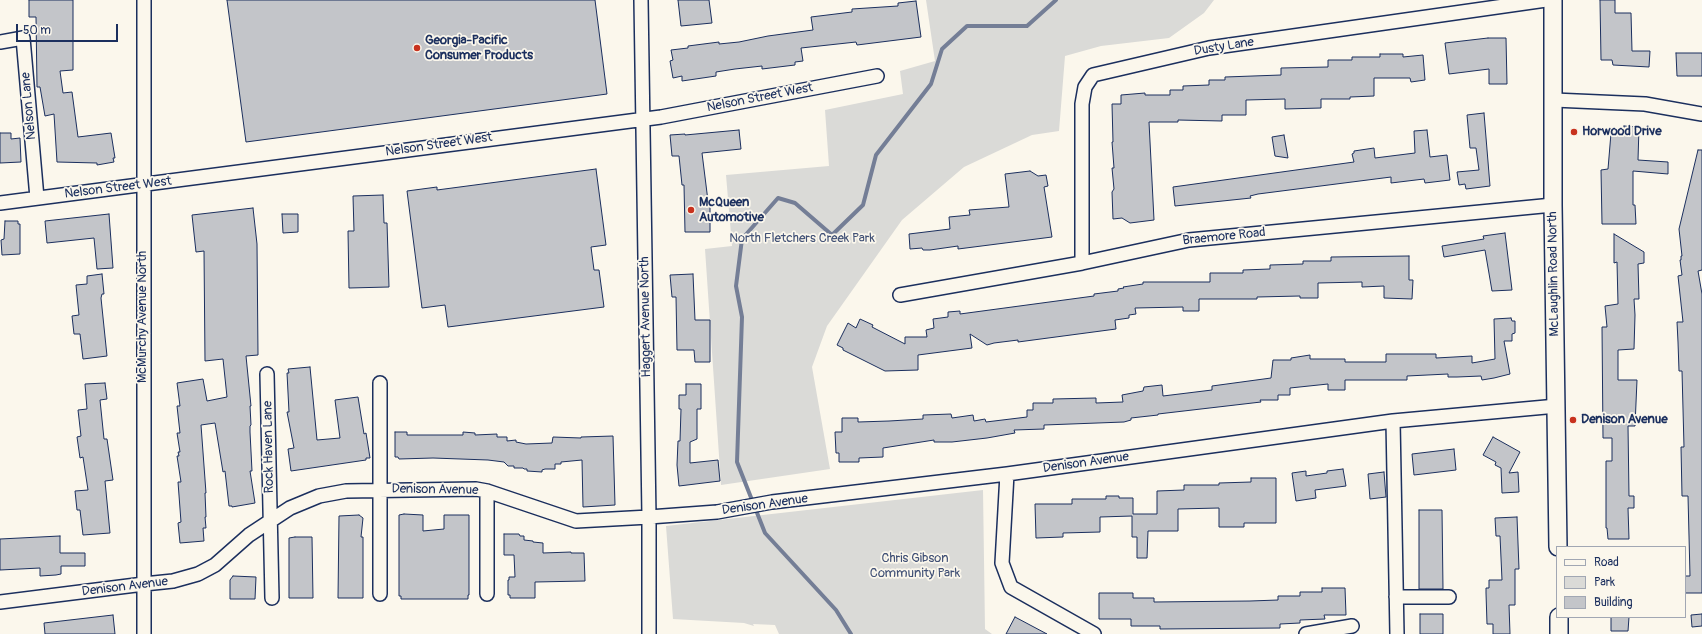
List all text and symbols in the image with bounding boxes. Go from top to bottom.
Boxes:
scale bar [18,16,120,42]
text: 50 m [23,23,51,38]
place label: Georgia-Pacific Consumer Products [425,33,533,64]
street label: Dusty Lane [1193,35,1255,59]
marker: Georgia-Pacific Consumer Products [412,43,422,53]
street label: Nelson Lane [18,72,40,140]
street label: Nelson Street West [706,80,814,116]
place label: Horwood Drive [1582,124,1662,140]
marker: Horwood Drive [1569,127,1579,137]
street label: Nelson Street West [385,130,493,160]
street label: Nelson Street West [64,174,172,202]
place label: McQueen Automotive [699,195,764,226]
marker: McQueen Automotive [686,205,696,215]
street label: McLaughlin Road North [1545,211,1563,337]
street label: Braemore Road [1182,225,1266,249]
park label: North Fletchers Creek Park [729,231,875,247]
street label: McMurchy Avenue North [135,251,151,383]
street label: Haggert Avenue North [637,256,655,378]
street label: Rock Haven Lane [260,401,278,493]
place label: Denison Avenue [1581,412,1668,428]
marker: Denison Avenue [1568,415,1578,425]
street label: Denison Avenue [1042,449,1130,477]
street label: Denison Avenue [391,481,479,499]
street label: Denison Avenue [721,491,809,519]
legend [1556,546,1686,618]
park label: Chris Gibson Community Park [870,551,960,582]
text: Road [1594,555,1619,570]
street label: Denison Avenue [81,574,169,600]
text: Park [1594,575,1615,590]
text: Building [1594,595,1633,610]

